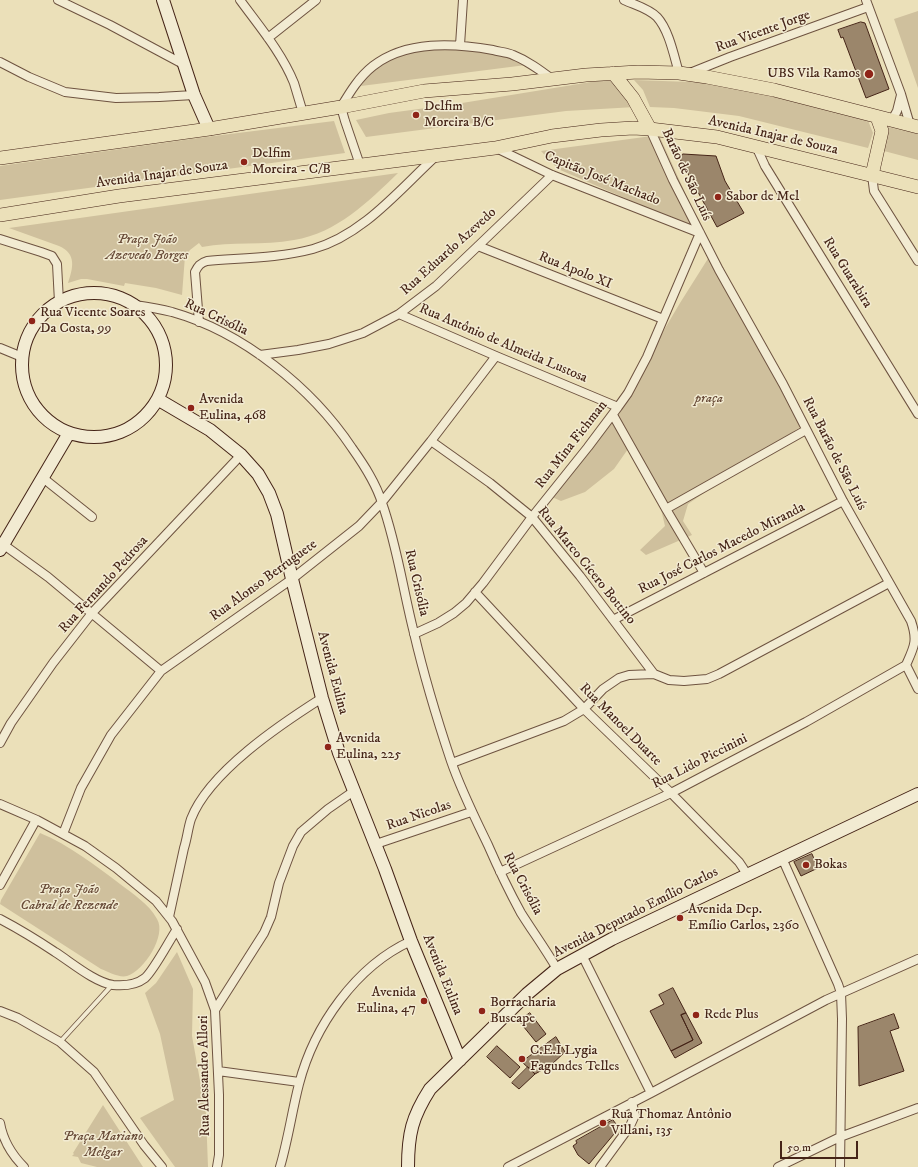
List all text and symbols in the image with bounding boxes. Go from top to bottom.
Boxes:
street label: Rua Vicente Jorge [713,7,813,57]
place label: UBS Vila Ramos [767,66,860,82]
marker: UBS Vila Ramos [863,68,875,80]
place label: Delfim Moreira B/C [424,99,494,132]
marker: Delfim Moreira B/C [411,110,421,120]
street label: Avenida Inajar de Souza [706,113,840,159]
street label: Barão de São Luís [657,126,715,224]
place label: Delfim Moreira - C/B [252,146,331,178]
street label: Capitão José Machado [542,148,662,210]
street label: Avenida Inajar de Souza [95,157,229,193]
marker: Delfim Moreira - C/B [239,157,249,167]
place label: Sabor de Mel [726,189,799,205]
marker: Sabor de Mel [713,192,723,202]
street label: Rua Eduardo Azevedo [398,205,500,299]
park label: Praça João Azevedo Borges [106,232,188,264]
street label: Rua Guarabira [819,235,875,311]
street label: Rua Apolo XI [536,249,614,293]
street label: Rua Crisólia [182,296,250,340]
street label: Rua Antônio de Almeida Lustosa [416,301,590,387]
place label: Rua Vicente Soares Da Costa, 99 [40,305,146,338]
marker: Rua Vicente Soares Da Costa, 99 [27,316,37,326]
park label: praça [695,391,723,407]
place label: Avenida Eulina, 468 [199,392,266,424]
street label: Rua Barão de São Luís [798,395,870,513]
street label: Rua Mina Fichman [532,398,612,492]
marker: Avenida Eulina, 468 [186,403,196,413]
street label: Rua José Carlos Macedo Miranda [636,500,808,598]
street label: Rua Marco Cícero Bottino [533,504,639,628]
street label: Rua Fernando Pedrosa [56,533,152,637]
street label: Rua Alonso Berruguete [207,537,321,625]
street label: Rua Crisólia [400,548,432,618]
street label: Avenida Eulina [313,630,351,716]
street label: Rua Manoel Duarte [575,680,665,770]
place label: Avenida Eulina, 225 [336,731,401,764]
street label: Rua Lido Piccinini [650,731,750,793]
marker: Avenida Eulina, 225 [323,742,333,752]
street label: Rua Nicolas [384,797,454,835]
street label: Rua Crisólia [499,850,545,918]
place label: Bokas [814,857,847,873]
marker: Bokas [801,860,811,870]
street label: Avenida Deputado Emílio Carlos [551,864,721,962]
park label: Praça João Cabral de Rezende [20,882,118,914]
place label: Avenida Dep. Emílio Carlos, 2360 [688,902,799,934]
marker: Avenida Dep. Emílio Carlos, 2360 [675,913,685,923]
street label: Avenida Eulina [418,932,466,1018]
place label: Avenida Eulina, 47 [356,985,416,1018]
place label: Borracharia Buscape [490,995,556,1028]
marker: Avenida Eulina, 47 [419,996,429,1006]
marker: Borracharia Buscape [477,1006,487,1016]
place label: Rede Plus [704,1007,758,1023]
marker: Rede Plus [691,1010,701,1020]
street label: Rua Alessandro Allori [196,1015,214,1137]
place label: C.E.I Lygia Fagundes Telles [530,1043,619,1076]
marker: C.E.I Lygia Fagundes Telles [517,1054,527,1064]
place label: Rua Thomaz Antônio Villani, 135 [611,1107,731,1140]
marker: Rua Thomaz Antônio Villani, 135 [598,1118,608,1128]
park label: Praça Mariano Melgar [63,1129,143,1162]
scale bar [782,1133,860,1159]
text: 50 m [787,1140,811,1155]

